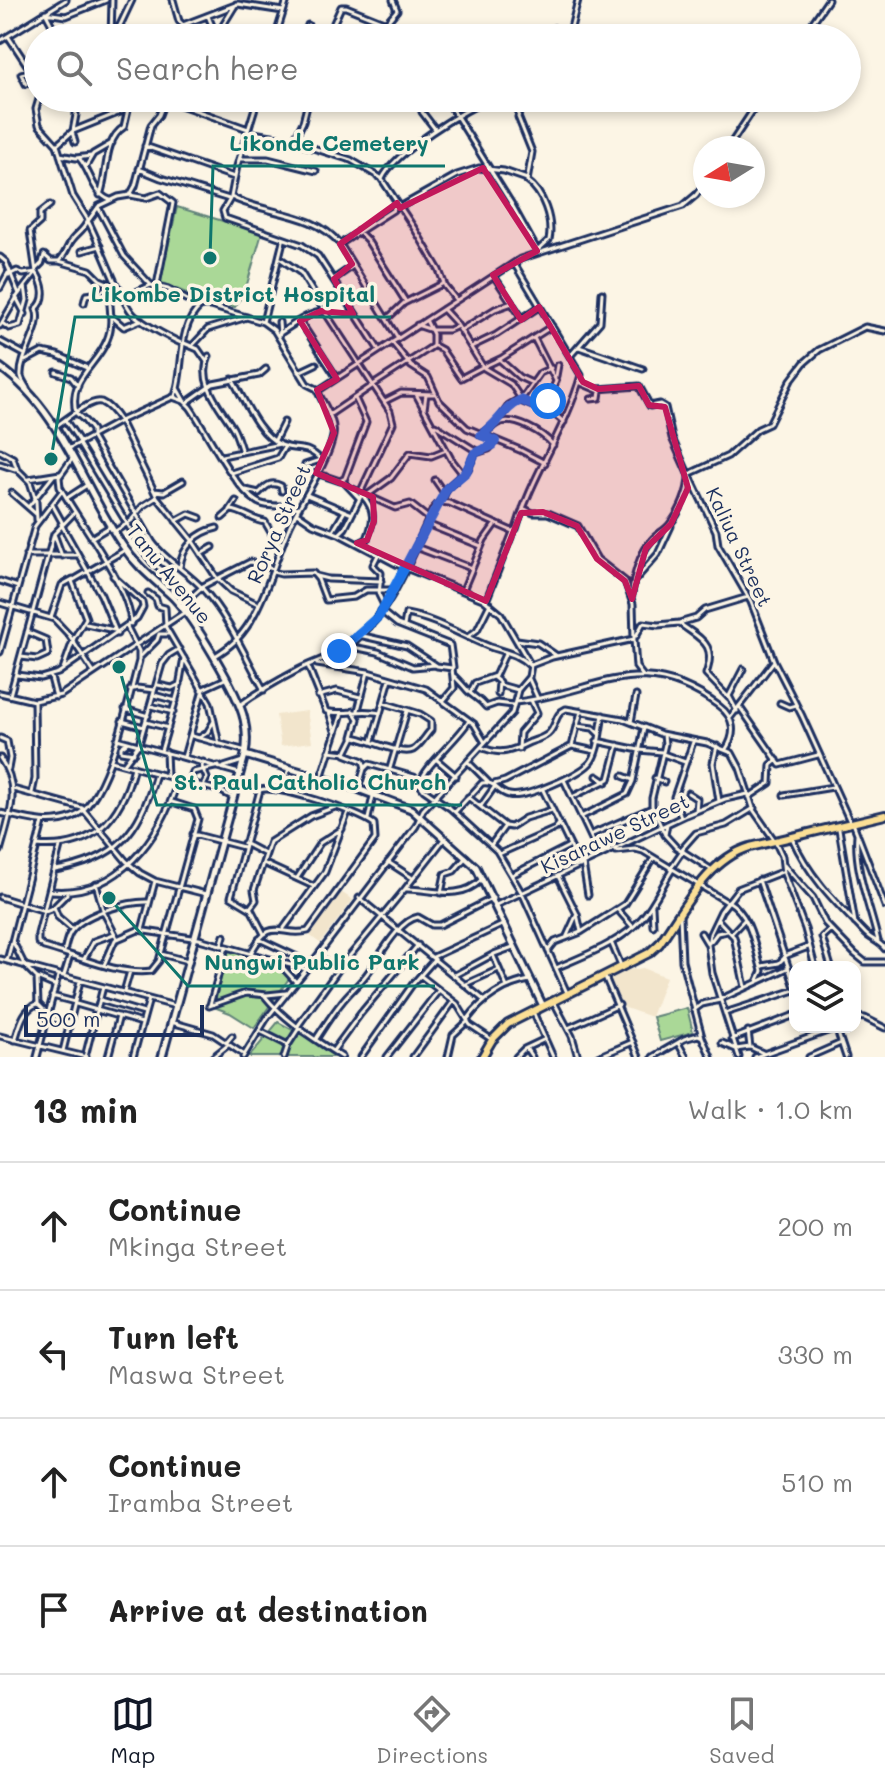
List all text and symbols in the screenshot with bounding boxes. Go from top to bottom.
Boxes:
search box [24,24,861,112]
icon: search [52,46,96,90]
text: Search here [116,48,299,88]
callout: Likonde Cemetery [213,120,445,166]
text: Likonde Cemetery [229,128,429,157]
north arrow [693,136,765,208]
callout: Likombe District Hospital [75,271,391,317]
text: Likombe District Hospital [91,279,375,308]
route start [530,383,566,419]
street label: Rorya Street [240,460,316,587]
street label: Kaliua Street [701,483,779,611]
street label: Tanu Avenue [122,518,218,629]
route end [321,633,357,669]
callout: St. Paul Catholic Church [157,759,462,805]
text: St. Paul Catholic Church [174,767,446,796]
street label: Kisarawe Street [536,787,693,879]
callout: Nungwi Public Park [188,940,435,986]
text: Nungwi Public Park [204,947,420,976]
map controls [789,961,861,1033]
button: layers [789,961,861,1033]
scale bar [24,1001,204,1037]
text: 500 m [36,1004,101,1033]
text: 13 min [32,1087,138,1132]
text: Walk · 1.0 km [687,1092,853,1126]
text: Continue [108,1189,241,1229]
icon: ahead [32,1204,76,1248]
text: 200 m [777,1209,853,1243]
text: Mkinga Street [108,1229,287,1263]
text: Turn left [108,1317,239,1357]
icon: left [32,1332,76,1376]
text: 330 m [777,1337,853,1371]
text: Maswa Street [108,1357,285,1391]
text: Continue [108,1445,241,1485]
icon: ahead [32,1460,76,1504]
text: 510 m [781,1465,853,1499]
text: Iramba Street [108,1485,293,1519]
icon: arrive [32,1588,76,1632]
text: Arrive at destination [108,1590,428,1630]
tab: Map [111,1692,155,1769]
tab: Directions [376,1692,488,1769]
tab: Saved [709,1692,774,1769]

